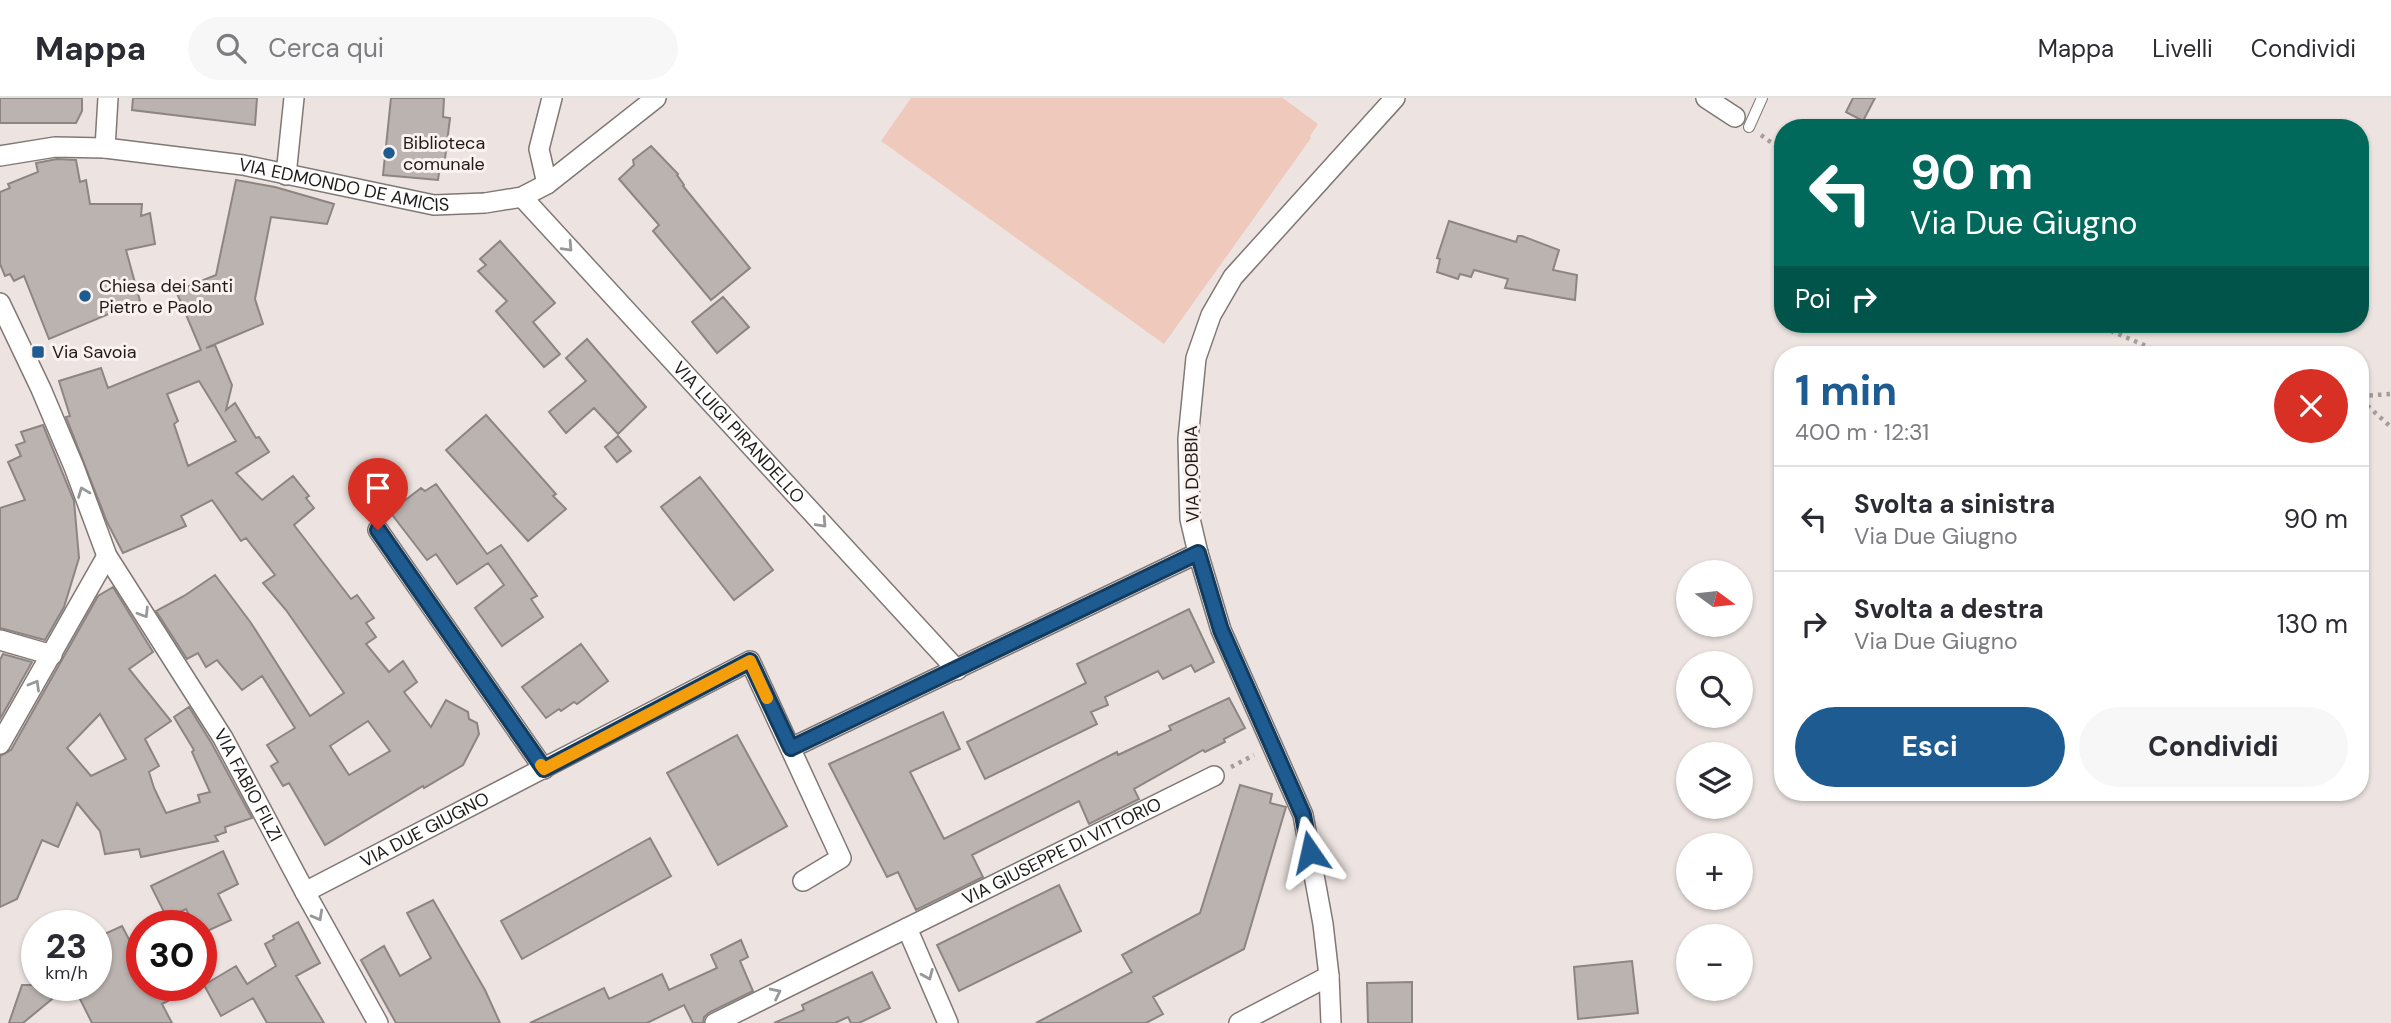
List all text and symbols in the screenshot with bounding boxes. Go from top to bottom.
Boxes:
search box [188,17,678,80]
text: Mappa [35,27,146,70]
icon: search [212,29,250,67]
text: Cerca qui [268,31,384,65]
text: Mappa [2038,33,2114,64]
text: Livelli [2152,33,2213,64]
text: Condividi [2251,33,2356,64]
place label: Biblioteca comunale [403,131,485,176]
text: 90 m [1910,140,2033,204]
marker: Biblioteca comunale [381,145,397,161]
icon: left [1795,147,1886,238]
street label: VIA EDMONDO DE AMICIS [237,152,450,217]
text: Via Due Giugno [1910,202,2138,244]
one-way arrow [560,239,573,252]
place label: Chiesa dei Santi Pietro e Paolo [99,274,233,319]
icon: right [1845,280,1883,318]
text: Poi [1795,282,1831,316]
marker: Chiesa dei Santi Pietro e Paolo [77,288,93,304]
place label: Via Savoia [52,340,137,364]
marker: Via Savoia [30,344,46,360]
street label: VIA LUIGI PIRANDELLO [667,356,810,509]
text: 1 min [1795,363,1897,418]
button: close [2274,369,2348,443]
text: 400 m · 12:31 [1795,417,1929,447]
street label: VIA DOBBIA [1179,425,1205,523]
pin [348,458,408,530]
icon: arrive [359,469,397,507]
one-way arrow [77,486,91,498]
text: Svolta a sinistra [1854,487,2055,521]
icon: left [1795,500,1833,538]
text: 90 m [2284,502,2348,536]
one-way arrow [813,515,826,528]
text: Via Due Giugno [1854,521,2018,551]
north arrow [1676,560,1754,637]
map controls [1676,560,1753,1001]
text: Svolta a destra [1854,592,2044,626]
one-way arrow [136,605,149,618]
icon: right [1795,605,1833,643]
text: 130 m [2277,607,2348,641]
text: Via Due Giugno [1854,626,2018,656]
button: search [1676,651,1753,728]
one-way arrow [26,680,39,693]
button: Esci [1795,707,2065,787]
button: Condividi [2079,707,2348,787]
street label: VIA FABIO FILZI [208,724,288,846]
button: layers [1676,742,1753,819]
street label: VIA DUE GIUGNO [356,786,493,873]
street label: VIA GIUSEPPE DI VITTORIO [958,792,1165,911]
position arrow [1273,815,1347,889]
button: + [1676,833,1753,910]
one-way arrow [310,909,323,921]
speed limit sign: 30 [126,910,217,1001]
text: 23 [46,923,87,969]
button: − [1676,924,1753,1001]
text: km/h [45,961,88,985]
one-way arrow [919,969,933,981]
one-way arrow [769,987,781,1001]

